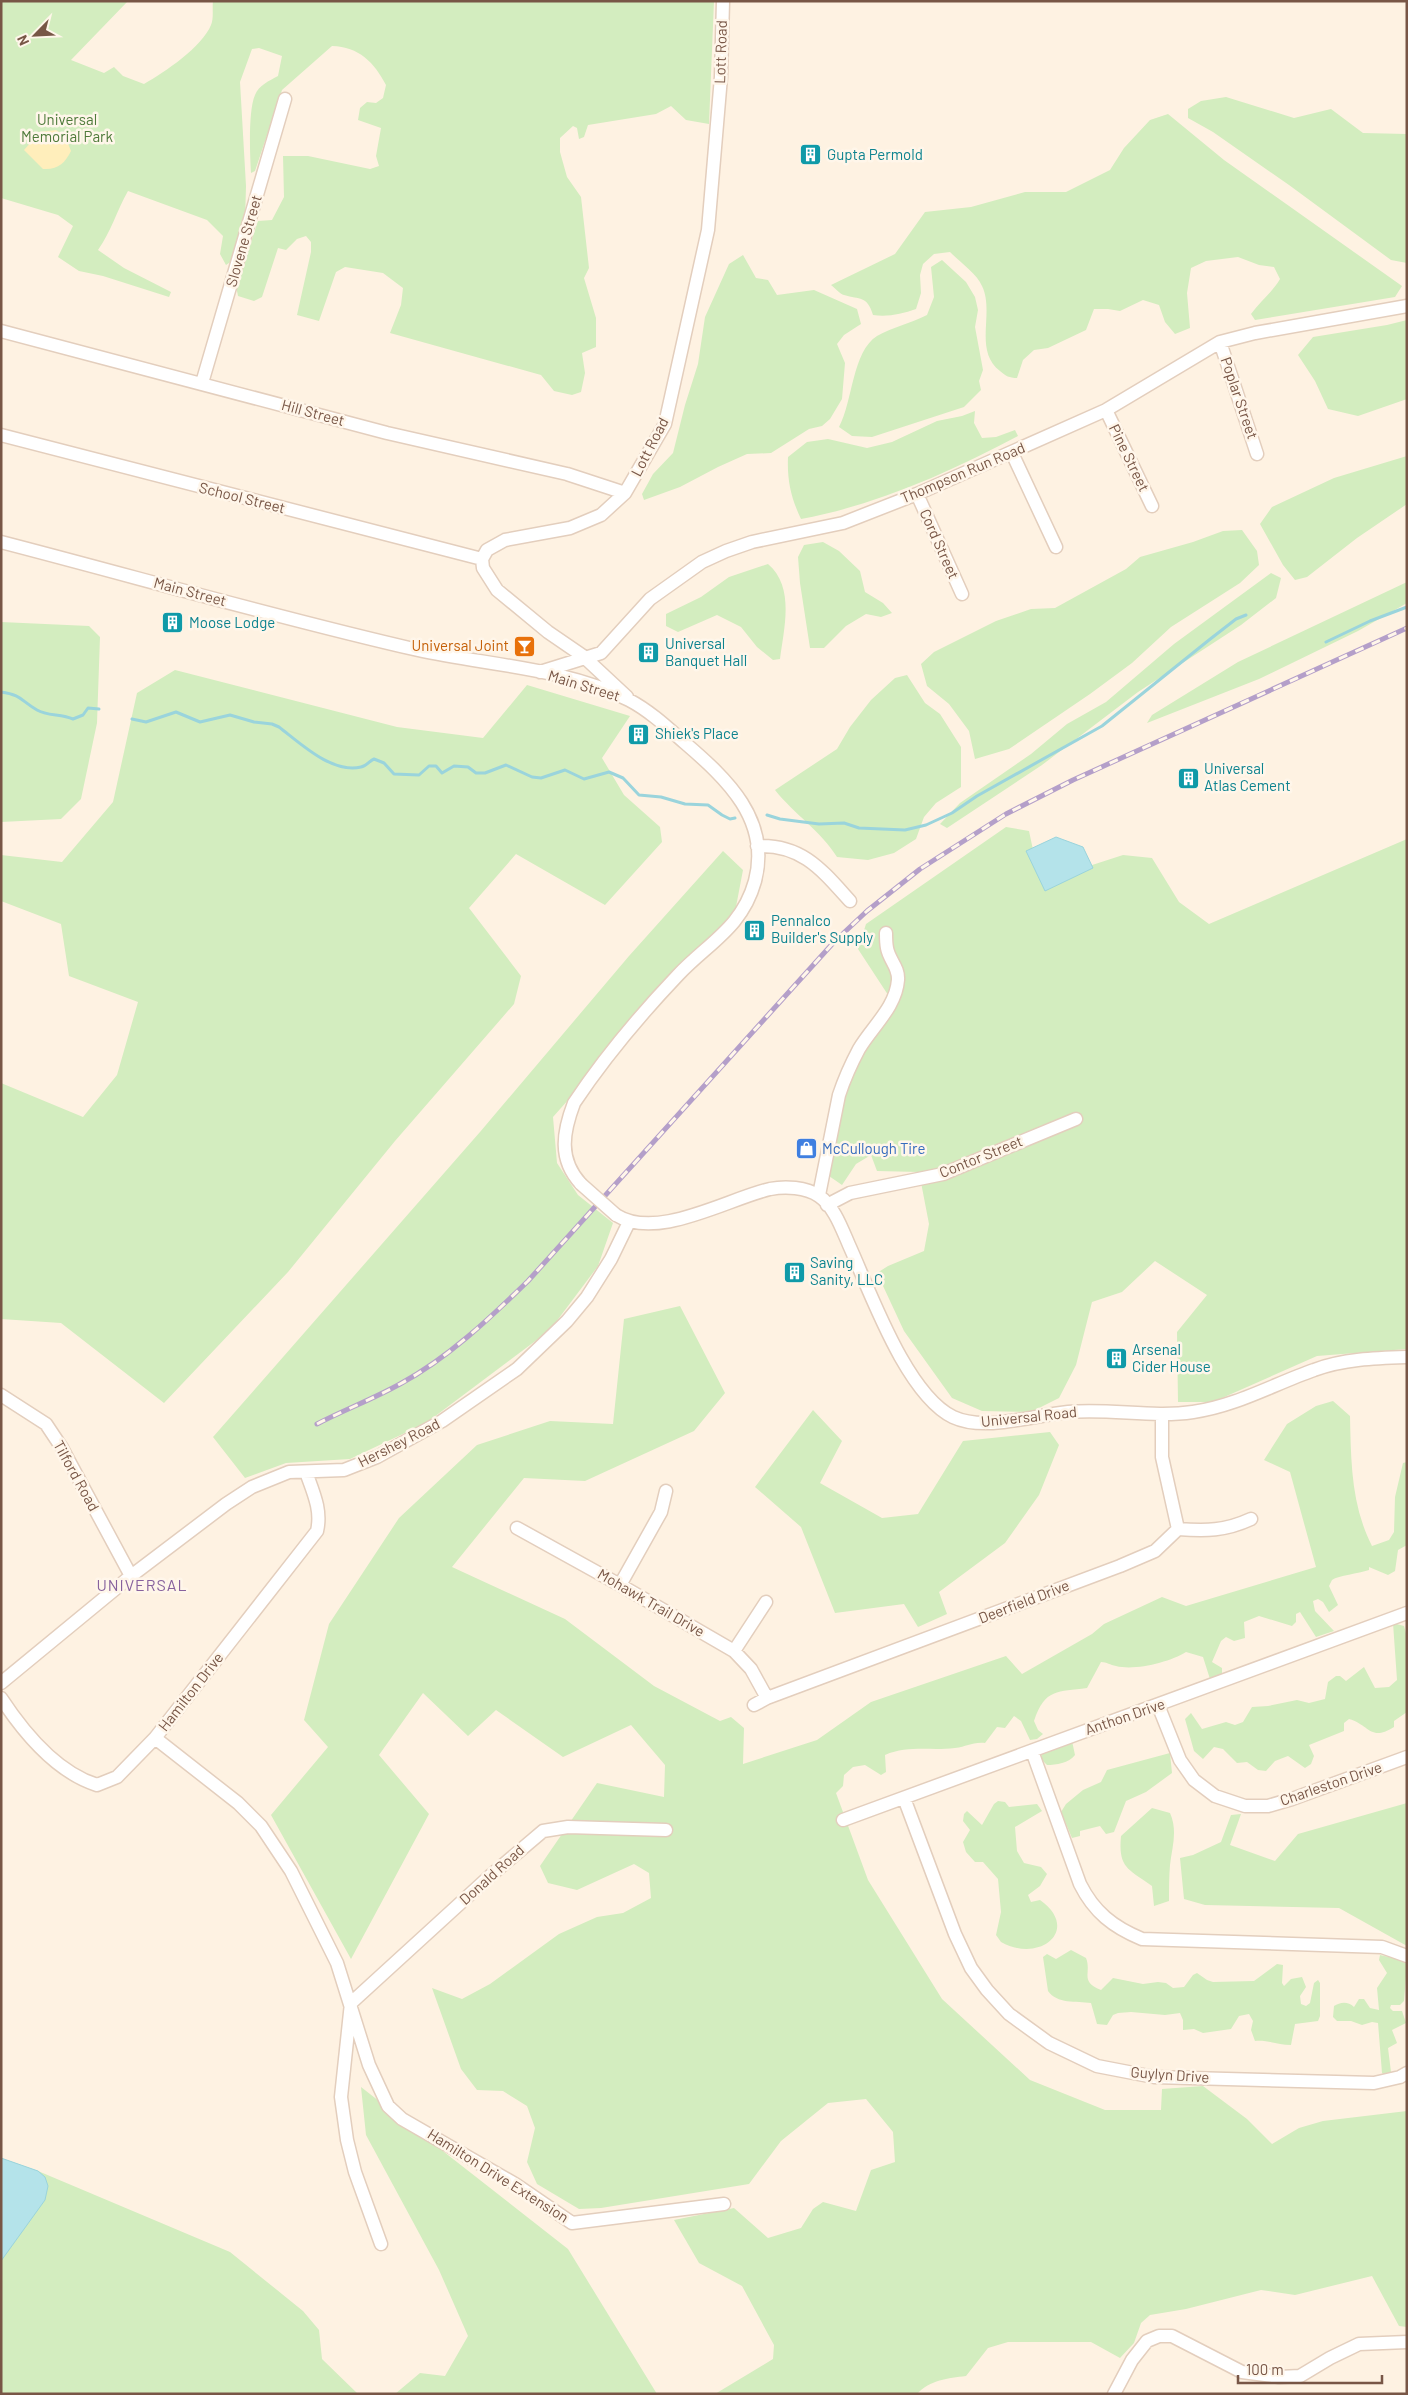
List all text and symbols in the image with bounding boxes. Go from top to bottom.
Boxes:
north arrow [10,10,60,60]
street label: Lott Road [710,20,730,84]
text: N [13,33,32,48]
park label: Universal Memorial Park [21,110,114,145]
building icon: Gupta Permold [799,143,823,167]
place label: Gupta Permold [827,145,923,163]
street label: Slovene Street [221,193,265,289]
street label: Poplar Street [1218,354,1262,441]
street label: Hill Street [280,395,347,429]
street label: Lott Road [627,414,672,479]
street label: Pine Street [1106,421,1154,494]
street label: Thompson Run Road [898,438,1027,506]
street label: School Street [197,478,287,516]
street label: Cord Street [916,506,963,581]
street label: Main Street [152,573,228,609]
building icon: Moose Lodge [161,611,185,635]
place label: Moose Lodge [189,613,275,631]
bar icon: Universal Joint [513,634,537,658]
place label: Universal Banquet Hall [665,634,747,669]
place label: Universal Joint [412,636,509,654]
building icon: Universal Banquet Hall [637,641,661,665]
street label: Main Street [546,666,622,705]
building icon: Shiek's Place [627,722,651,746]
place label: Shiek's Place [655,724,739,742]
place label: Universal Atlas Cement [1204,759,1291,794]
building icon: Universal Atlas Cement [1176,766,1200,790]
place label: Pennalco Builder's Supply [771,911,873,946]
building icon: Pennalco Builder's Supply [743,918,767,942]
street label: Contor Street [936,1131,1025,1181]
shop icon: McCullough Tire [794,1137,818,1161]
place label: McCullough Tire [822,1139,925,1157]
place label: Saving Sanity, LLC [810,1253,883,1288]
building icon: Saving Sanity, LLC [782,1260,806,1284]
place label: Arsenal Cider House [1132,1340,1211,1375]
building icon: Arsenal Cider House [1104,1347,1128,1371]
street label: Universal Road [980,1402,1078,1430]
street label: Hershey Road [355,1414,442,1470]
street label: Tilford Road [50,1437,104,1514]
street label: Mohawk Trail Drive [595,1564,708,1640]
district label: UNIVERSAL [96,1575,188,1594]
street label: Deerfield Drive [976,1575,1072,1627]
street label: Hamilton Drive [154,1648,227,1734]
street label: Anthon Drive [1082,1694,1167,1738]
street label: Charleston Drive [1277,1757,1384,1809]
street label: Donald Road [455,1840,527,1908]
street label: Guylyn Drive [1130,2062,1210,2086]
street label: Hamilton Drive Extension [425,2124,572,2226]
scale bar [1238,2352,1382,2384]
text: 100 m [1246,2360,1284,2378]

